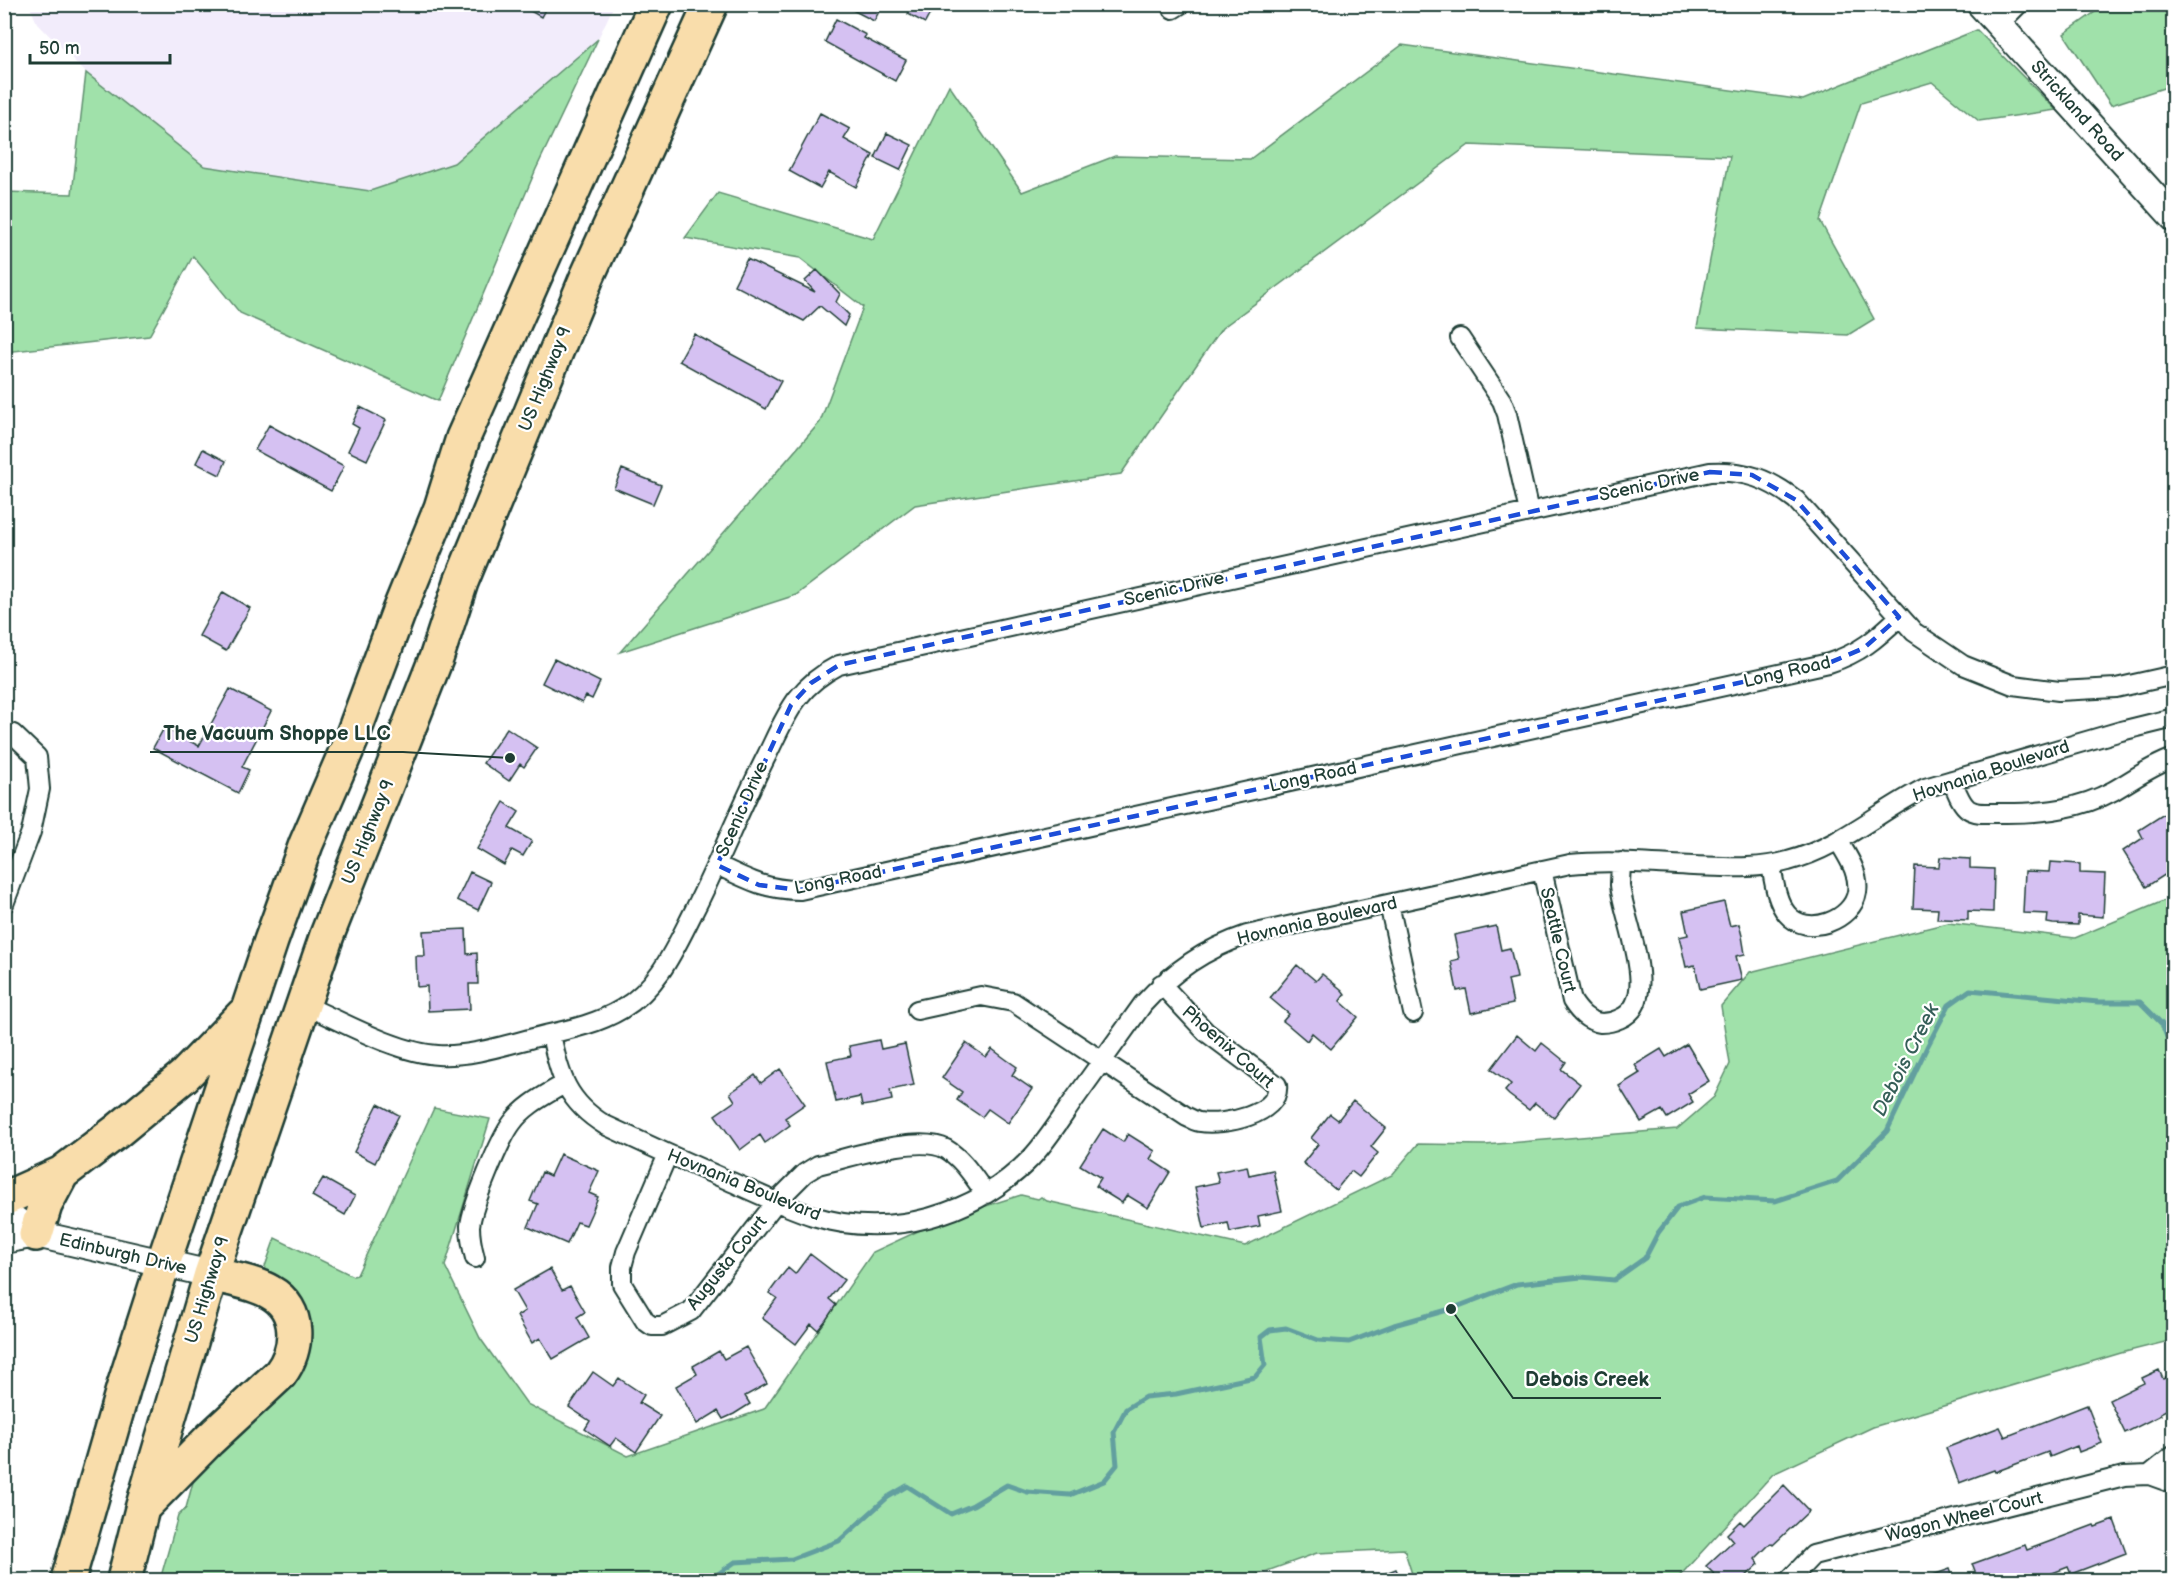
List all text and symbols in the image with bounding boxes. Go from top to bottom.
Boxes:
scale bar [30,27,170,65]
text: 50 m [39,38,80,59]
street label: Strickland Road [2026,56,2128,166]
street label: US Highway 9 [514,324,576,434]
street label: Scenic Drive [1597,464,1702,506]
street label: Scenic Drive [1122,567,1226,611]
street label: Long Road [1741,652,1833,692]
callout: The Vacuum Shoppe LLC [150,714,403,752]
text: The Vacuum Shoppe LLC [163,722,391,746]
street label: Hovnania Boulevard [1910,736,2072,806]
street label: Long Road [1267,757,1359,797]
street label: Scenic Drive [712,758,773,860]
street label: US Highway 9 [337,777,399,887]
street label: Long Road [792,861,884,899]
street label: Seattle Court [1536,885,1580,995]
street label: Hovnania Boulevard [1235,892,1399,950]
water label: Debois Creek [1867,999,1945,1120]
street label: Phoenix Court [1178,1001,1279,1093]
street label: Hovnania Boulevard [664,1145,824,1225]
street label: Augusta Court [683,1211,772,1314]
street label: Edinburgh Drive [57,1229,189,1279]
street label: US Highway 9 [181,1234,233,1346]
callout: Debois Creek [1513,1360,1661,1398]
text: Debois Creek [1525,1368,1649,1392]
street label: Wagon Wheel Court [1883,1487,2045,1547]

